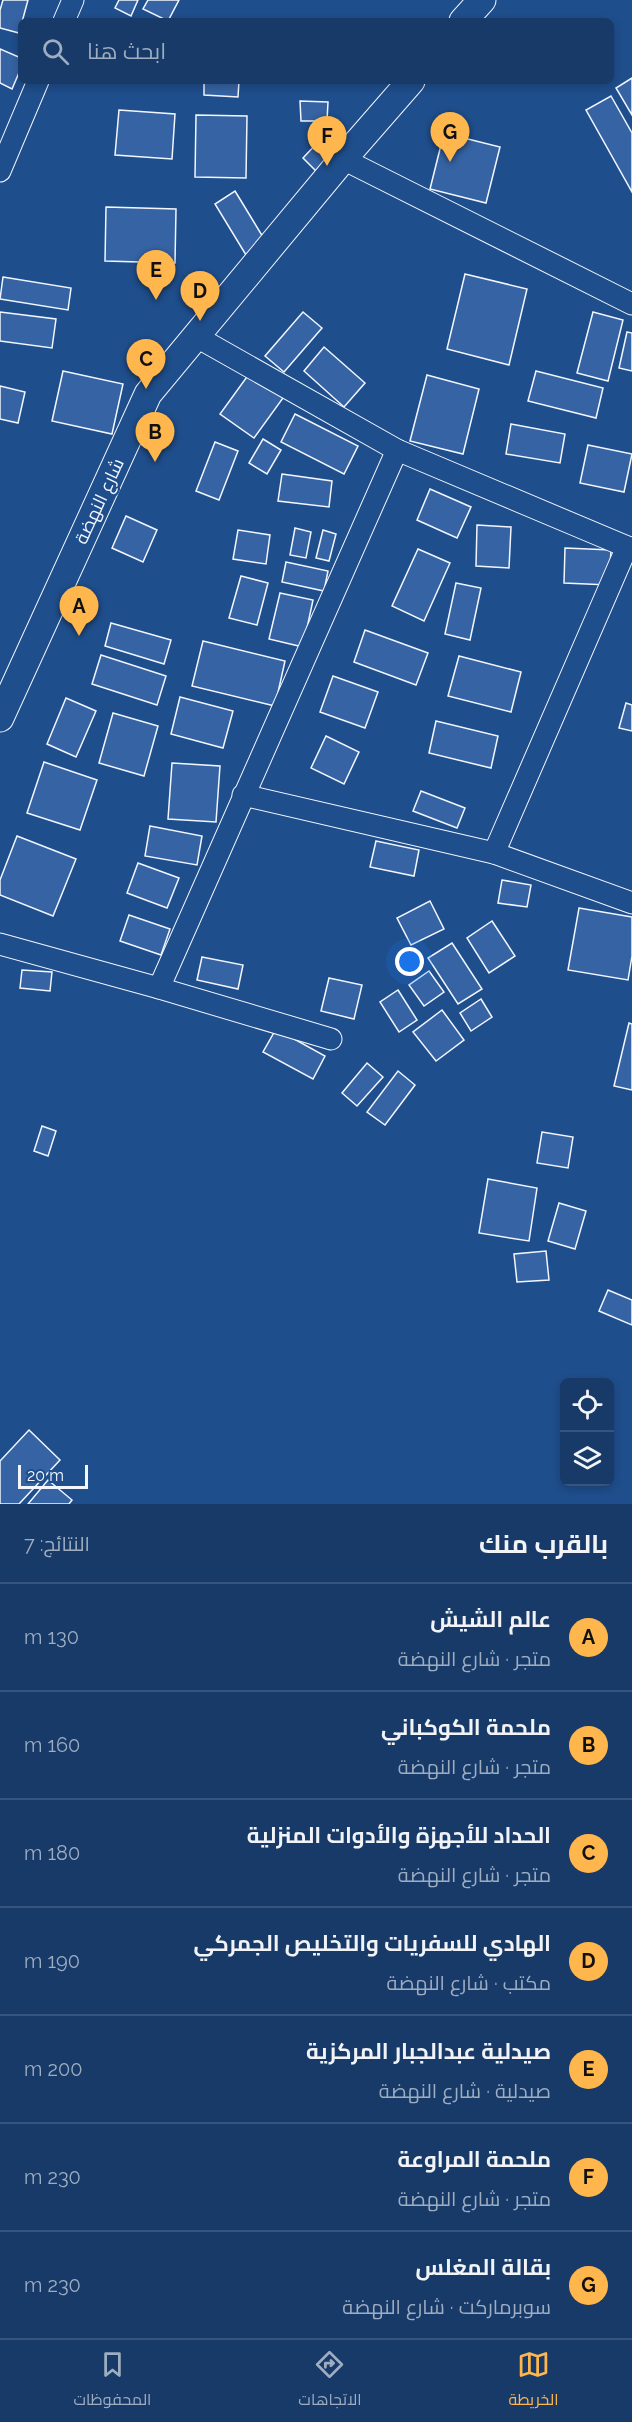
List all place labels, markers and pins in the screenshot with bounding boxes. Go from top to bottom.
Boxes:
pin: G [430,112,470,162]
pin: F [308,116,346,166]
pin: E [136,250,176,300]
pin: D [180,272,220,321]
pin: C [126,340,166,389]
pin: B [136,412,174,462]
pin: A [60,586,98,636]

